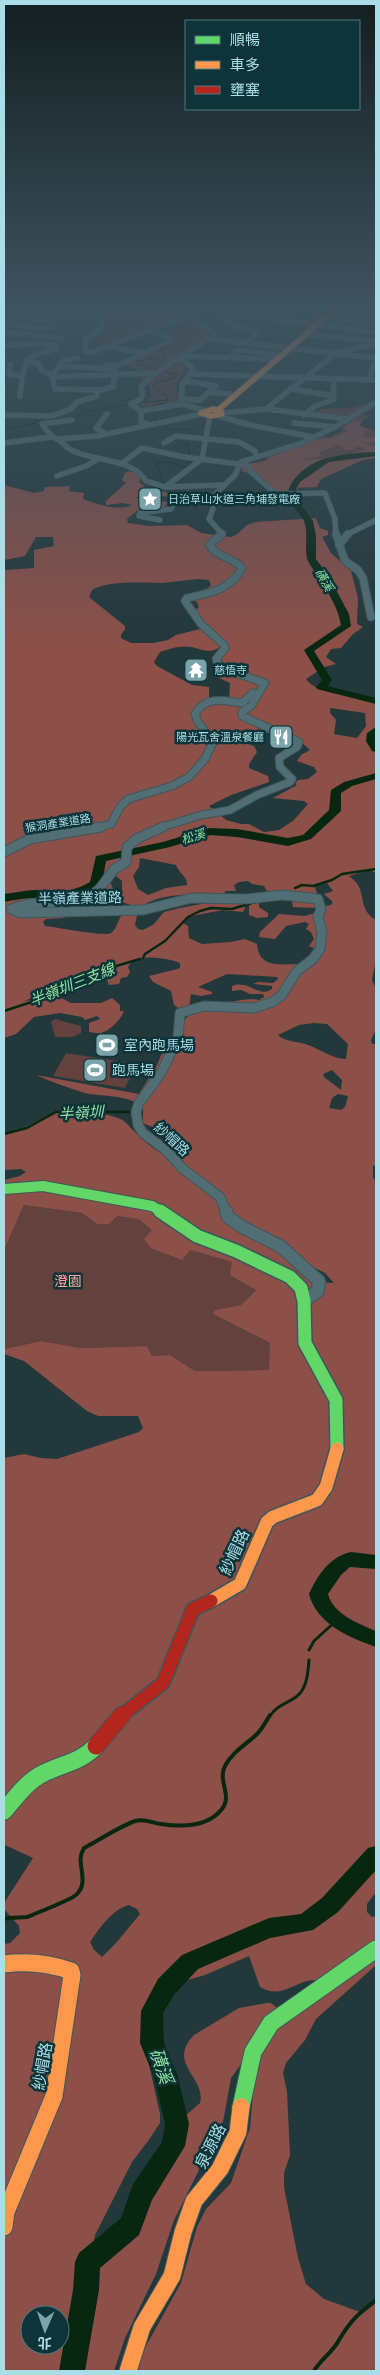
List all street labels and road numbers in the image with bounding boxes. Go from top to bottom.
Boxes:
street label: 猴洞產業道路 [24,811,92,835]
street label: 半嶺產業道路 [38,888,122,908]
street label: 紗帽路 [150,1118,194,1160]
street label: 紗帽路 [215,1526,253,1578]
street label: 紗帽路 [28,2041,56,2091]
street label: 泉源路 [190,2120,230,2172]

